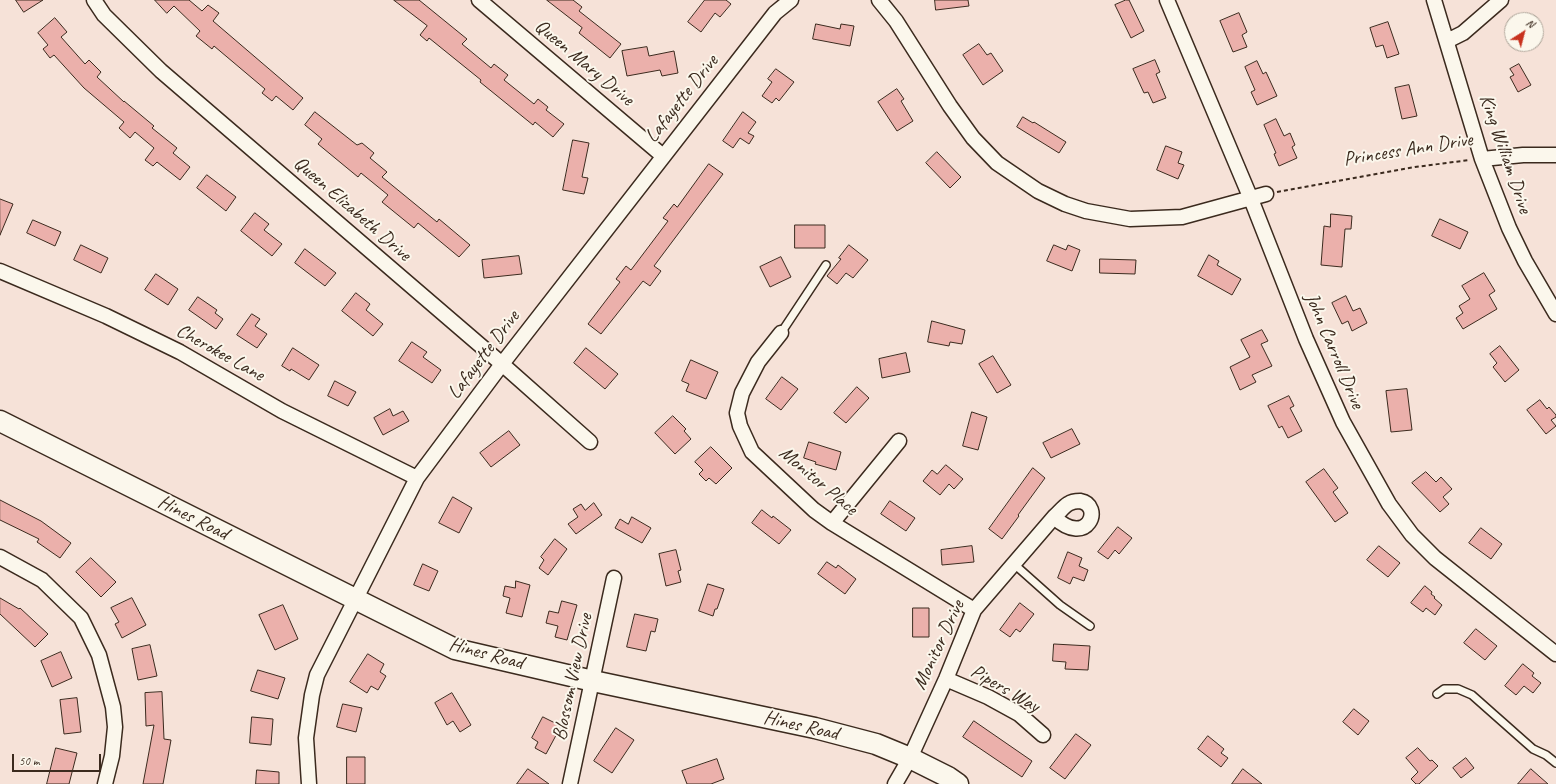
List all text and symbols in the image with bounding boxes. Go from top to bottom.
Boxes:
north arrow [1504,12,1544,52]
street label: Queen Mary Drive [529,15,639,111]
text: N [1524,15,1537,31]
street label: Lafayette Drive [640,50,724,148]
street label: King William Drive [1473,91,1537,217]
street label: Princess Ann Drive [1342,128,1474,172]
street label: Queen Elizabeth Drive [288,151,416,267]
street label: John Carroll Drive [1299,290,1369,412]
street label: Lafayette Drive [443,306,525,404]
street label: Cherokee Lane [172,319,268,387]
street label: Monitor Place [774,441,862,521]
street label: Hines Road [154,490,232,546]
street label: Monitor Drive [908,596,970,694]
street label: Blossom View Drive [548,611,598,743]
street label: Hines Road [446,633,526,675]
street label: Pipers Way [966,660,1044,718]
street label: Hines Road [761,706,841,746]
scale bar [14,746,103,772]
text: 50 m [19,753,39,769]

